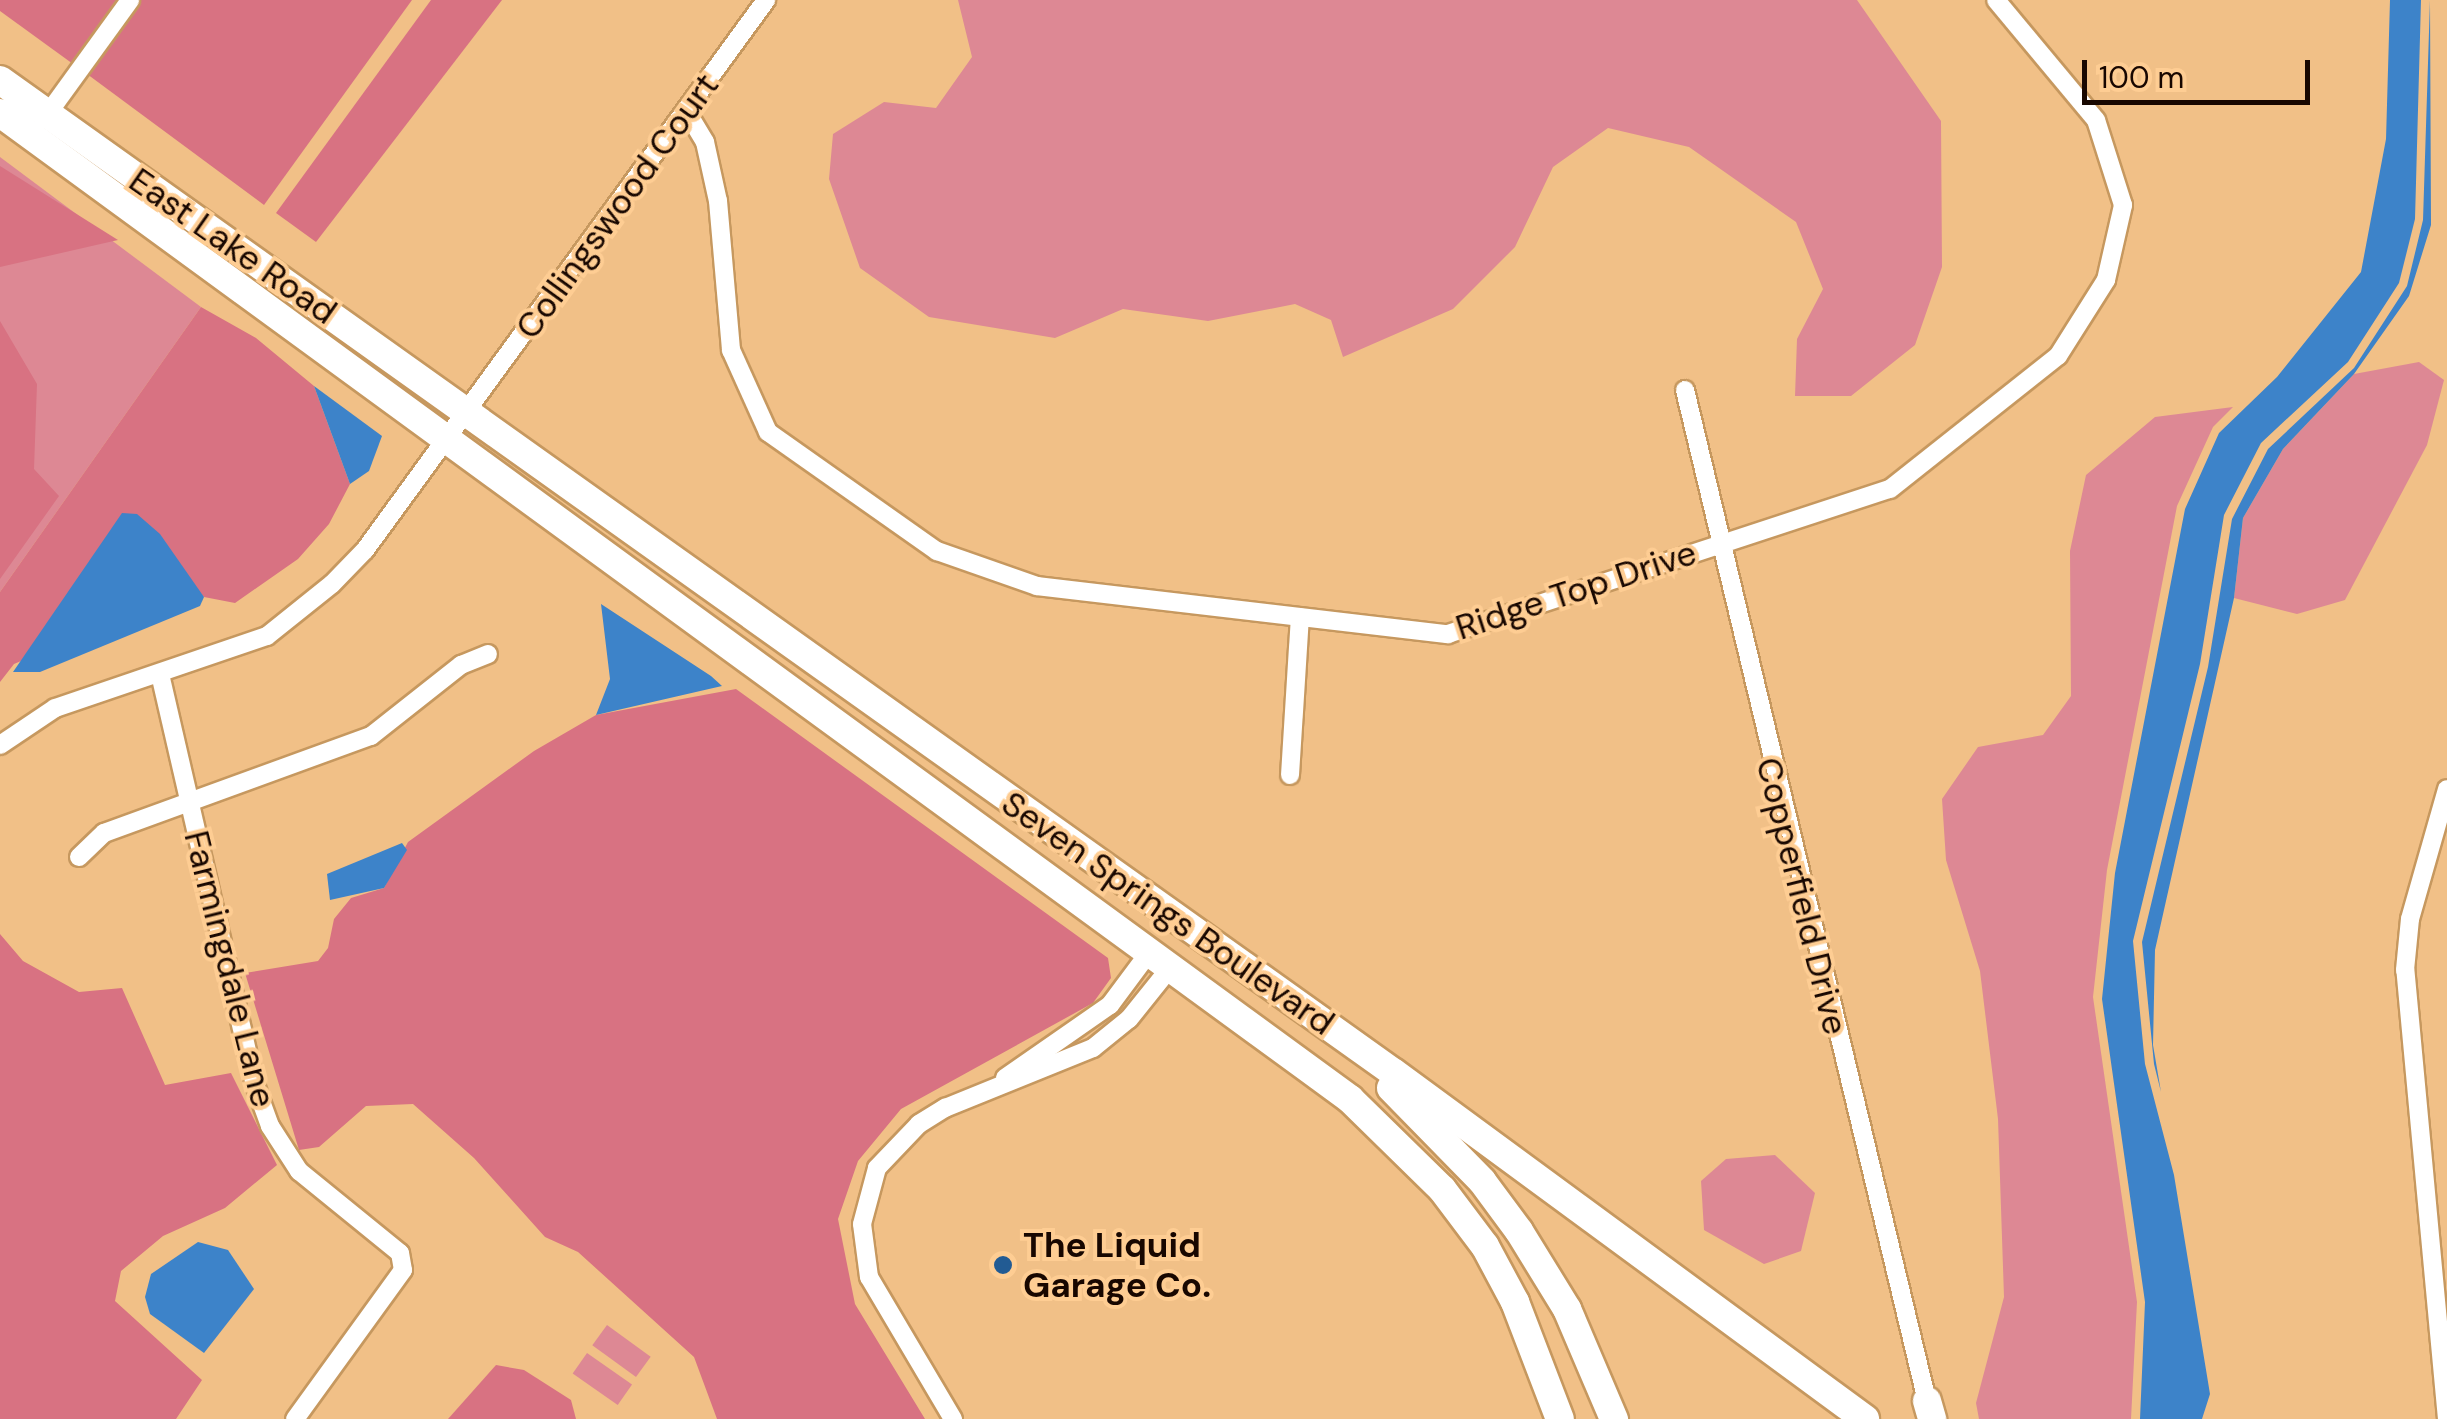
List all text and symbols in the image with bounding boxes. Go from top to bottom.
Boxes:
scale bar [2087,40,2314,102]
text: 100 m [2099,58,2184,97]
street label: Collingswood Court [507,65,727,347]
street label: East Lake Road [121,159,345,333]
street label: Ridge Top Drive [1450,531,1702,649]
street label: Copperfield Drive [1747,753,1857,1039]
street label: Seven Springs Boulevard [994,782,1342,1044]
street label: Farmingdale Lane [175,826,285,1112]
place label: The Liquid Garage Co. [1023,1224,1211,1306]
marker: The Liquid Garage Co. [992,1254,1014,1276]

